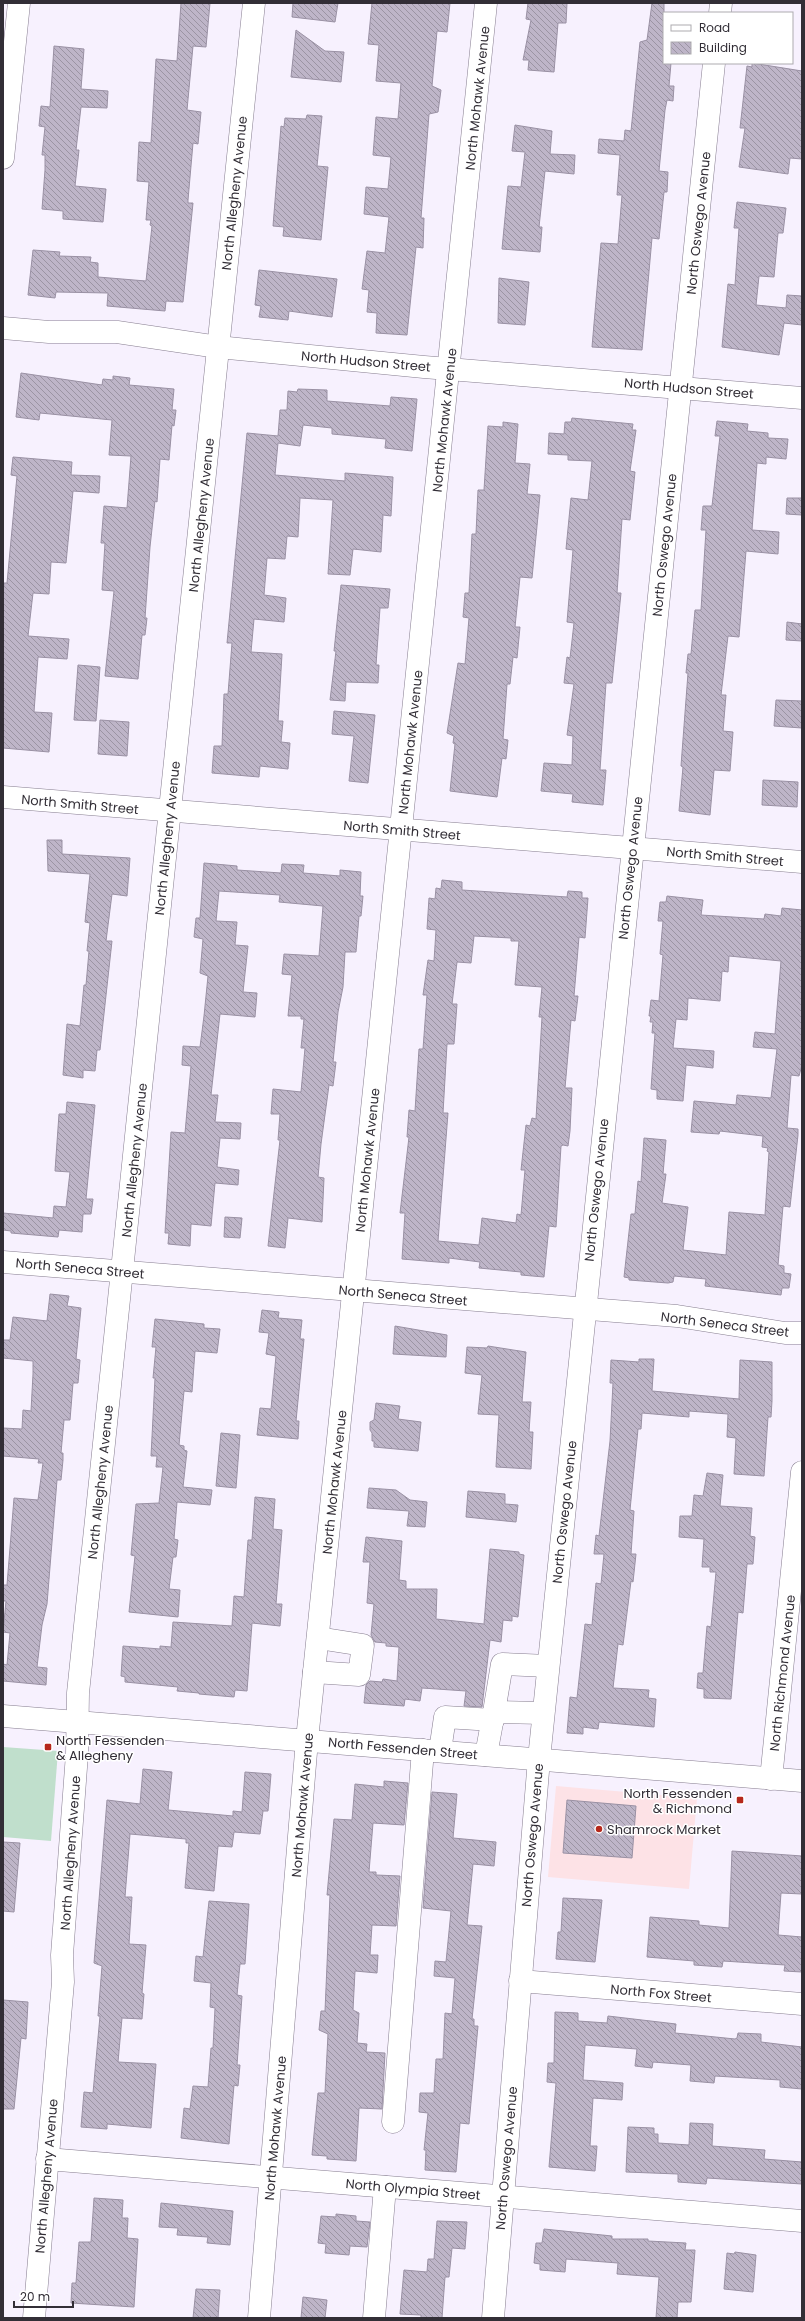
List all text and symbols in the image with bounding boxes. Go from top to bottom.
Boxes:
legend [663,12,793,64]
text: Road [699,19,730,36]
street label: North Mohawk Avenue [460,25,495,171]
text: Building [699,39,747,56]
street label: North Allegheny Avenue [217,115,252,271]
street label: North Oswego Avenue [682,150,715,296]
street label: North Hudson Street [300,346,432,377]
street label: North Mohawk Avenue [427,347,462,493]
street label: North Hudson Street [623,373,755,404]
street label: North Allegheny Avenue [184,437,219,593]
street label: North Oswego Avenue [648,472,681,618]
street label: North Mohawk Avenue [393,669,428,815]
street label: North Allegheny Avenue [150,760,185,916]
street label: North Smith Street [21,790,140,819]
street label: North Oswego Avenue [614,795,647,941]
street label: North Smith Street [343,816,462,845]
street label: North Smith Street [666,842,785,871]
street label: North Allegheny Avenue [117,1082,152,1238]
street label: North Mohawk Avenue [350,1087,385,1233]
street label: North Oswego Avenue [580,1117,613,1263]
street label: North Seneca Street [15,1253,145,1284]
street label: North Seneca Street [338,1280,468,1311]
street label: North Seneca Street [660,1307,790,1342]
street label: North Allegheny Avenue [83,1404,118,1560]
street label: North Mohawk Avenue [317,1409,352,1555]
street label: North Oswego Avenue [548,1439,581,1585]
street label: North Richmond Avenue [765,1594,800,1752]
place label: North Fessenden & Allegheny [56,1731,165,1765]
street label: North Mohawk Avenue [287,1732,318,1878]
street label: North Fessenden Street [327,1732,479,1765]
marker: North Fessenden & Allegheny [43,1742,53,1752]
street label: North Oswego Avenue [517,1763,548,1908]
street label: North Allegheny Avenue [56,1775,85,1931]
place label: North Fessenden & Richmond [623,1784,732,1818]
marker: North Fessenden & Richmond [735,1795,745,1805]
place label: Shamrock Market [607,1820,721,1839]
marker: Shamrock Market [594,1824,604,1834]
street label: North Fox Street [610,1980,713,2007]
street label: North Mohawk Avenue [260,2055,291,2201]
street label: North Oswego Avenue [491,2086,522,2231]
street label: North Allegheny Avenue [30,2098,63,2254]
street label: North Olympia Street [345,2174,481,2205]
scale bar [14,2283,73,2309]
text: 20 m [20,2288,50,2305]

